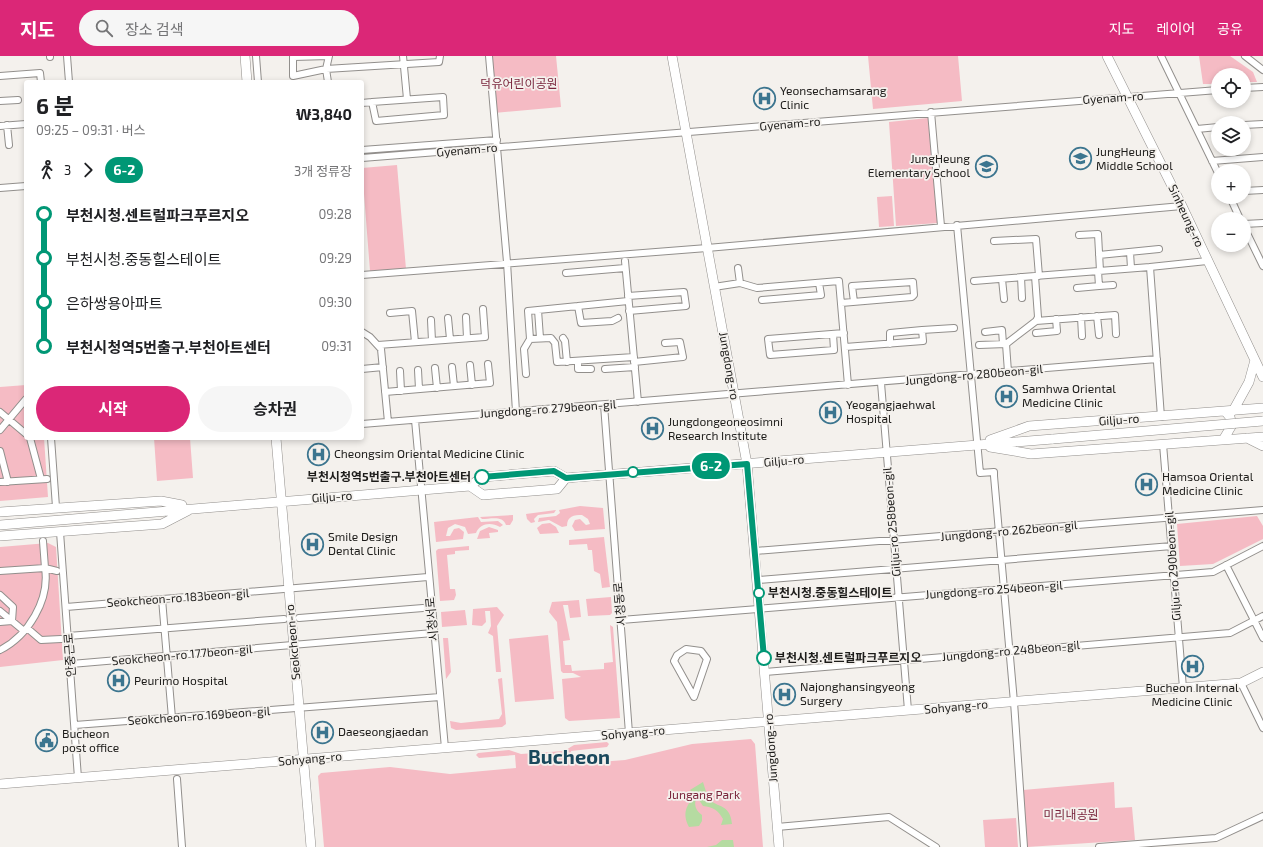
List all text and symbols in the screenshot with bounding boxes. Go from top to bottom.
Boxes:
search box [79,10,359,46]
icon: search [93,17,115,39]
text: 지도 [20,18,55,41]
text: 장소 검색 [125,20,184,38]
text: 지도 [1109,20,1135,37]
text: 레이어 [1157,20,1195,37]
text: 공유 [1217,20,1243,37]
map controls [1211,68,1251,252]
button: locate [1211,68,1251,108]
park label: 덕유어린이공원 [480,76,558,90]
place label: Yeonsechamsarang Clinic [780,83,887,111]
hospital icon: Yeonsechamsarang Clinic [751,85,777,111]
street label: Gyenam-ro [1082,88,1144,106]
text: 6 분 [36,92,74,118]
text: ₩3,840 [296,105,352,123]
street label: Gyenam-ro [759,113,821,133]
button: layers [1211,116,1251,156]
text: 09:25 – 09:31 · 버스 [36,122,146,138]
street label: Gyenam-ro [436,139,498,159]
place label: JungHeung Middle School [1096,144,1173,172]
school or university icon: JungHeung Middle School [1067,146,1093,172]
place label: JungHeung Elementary School [868,151,970,179]
school or university icon: JungHeung Elementary School [973,153,999,179]
icon: walk [36,159,58,181]
icon: forward [77,159,99,181]
text: 6-2 [113,161,135,178]
text: 3 [64,162,71,178]
text: 3개 정류장 [294,163,352,179]
button: + [1211,164,1251,204]
street label: Sinheung-ro [1166,182,1208,249]
text: 부천시청.센트럴파크푸르지오 [66,206,249,224]
text: 09:28 [318,206,352,222]
button: − [1211,212,1251,252]
text: 부천시청.중동힐스테이트 [66,250,221,268]
text: 09:29 [319,250,352,266]
text: 은하쌍용아파트 [66,294,163,312]
text: 09:30 [319,294,352,310]
street label: Jungdong-ro [717,331,743,401]
text: 부천시청역5번출구.부천아트센터 [66,338,271,356]
text: 09:31 [321,338,352,354]
street label: Jungdong-ro 280beon-gil [904,361,1044,387]
place label: Samhwa Oriental Medicine Clinic [1022,381,1116,409]
hospital icon: Samhwa Oriental Medicine Clinic [993,383,1019,409]
button: 시작 [36,386,190,432]
button: 승차권 [198,386,352,432]
street label: Jungdong-ro 279beon-gil [479,396,617,420]
place label: Yeogangjaehwal Hospital [846,397,936,425]
hospital icon: Yeogangjaehwal Hospital [817,399,843,425]
street label: Gilju-ro [1098,411,1140,428]
place label: Jungdongeoneosimni Research Institute [668,414,783,442]
hospital icon: Jungdongeoneosimni Research Institute [640,416,666,442]
hospital icon: Cheongsim Oriental Medicine Clinic [306,441,332,467]
place label: Cheongsim Oriental Medicine Clinic [334,446,524,460]
street label: Gilju-ro [763,451,805,470]
line badge: 6-2 [688,453,734,479]
text: 6-2 [700,457,722,474]
unlabelled marker [627,466,639,478]
street label: Gilju-ro 258beon-gil [879,466,904,577]
place label: 부천시청역5번출구.부천아트센터 [307,469,471,483]
marker: 부천시청역5번출구.부천아트센터 [474,469,490,485]
place label: Hamsoa Oriental Medicine Clinic [1162,469,1254,497]
hospital icon: Hamsoa Oriental Medicine Clinic [1134,471,1160,497]
street label: Gilju-ro [311,488,353,505]
street label: Gilju-ro 290beon-gil [1161,510,1184,621]
street label: Jungdong-ro 262beon-gil [940,517,1078,543]
place label: Smile Design Dental Clinic [328,529,398,557]
hospital icon: Smile Design Dental Clinic [300,531,326,557]
street label: Jungdong-ro 254beon-gil [925,577,1064,601]
street label: 시청동로 [610,581,628,627]
street label: Seokcheon-ro 183beon-gil [106,585,250,609]
place label: 부천시청.중동힐스테이트 [768,585,892,599]
marker: 부천시청.중동힐스테이트 [753,587,765,599]
street label: 시청서로 [422,596,440,642]
street label: Seokcheon-ro [282,604,302,680]
street label: 안중근로 [60,633,78,678]
street label: Jungdong-ro 248beon-gil [941,637,1081,663]
street label: Seokcheon-ro 177beon-gil [111,641,253,667]
marker: 부천시청.센트럴파크푸르지오 [756,650,772,666]
place label: 부천시청.센트럴파크푸르지오 [775,650,921,664]
hospital icon: Bucheon Internal Medicine Clinic [1179,654,1205,680]
hospital icon: Peurimo Hospital [105,668,131,694]
place label: Peurimo Hospital [134,673,228,687]
place label: Najonghansingyeong Surgery [800,679,915,707]
place label: Bucheon Internal Medicine Clinic [1145,680,1239,708]
hospital icon: Najonghansingyeong Surgery [771,681,797,707]
street label: Sohyang-ro [923,696,989,716]
street label: Seokcheon-ro 169beon-gil [127,703,271,727]
street label: Jungdong-ro [761,713,779,783]
hospital icon: Daeseongjaedan [310,719,336,745]
street label: Sohyang-ro [600,722,666,742]
place label: Daeseongjaedan [338,724,429,739]
place label: Bucheon post office [62,726,119,754]
public building icon: Bucheon post office [34,728,60,754]
district label: Bucheon [528,744,610,768]
street label: Sohyang-ro [277,748,343,768]
park label: Jungang Park [668,787,740,801]
park label: 미리내공원 [1043,807,1099,821]

